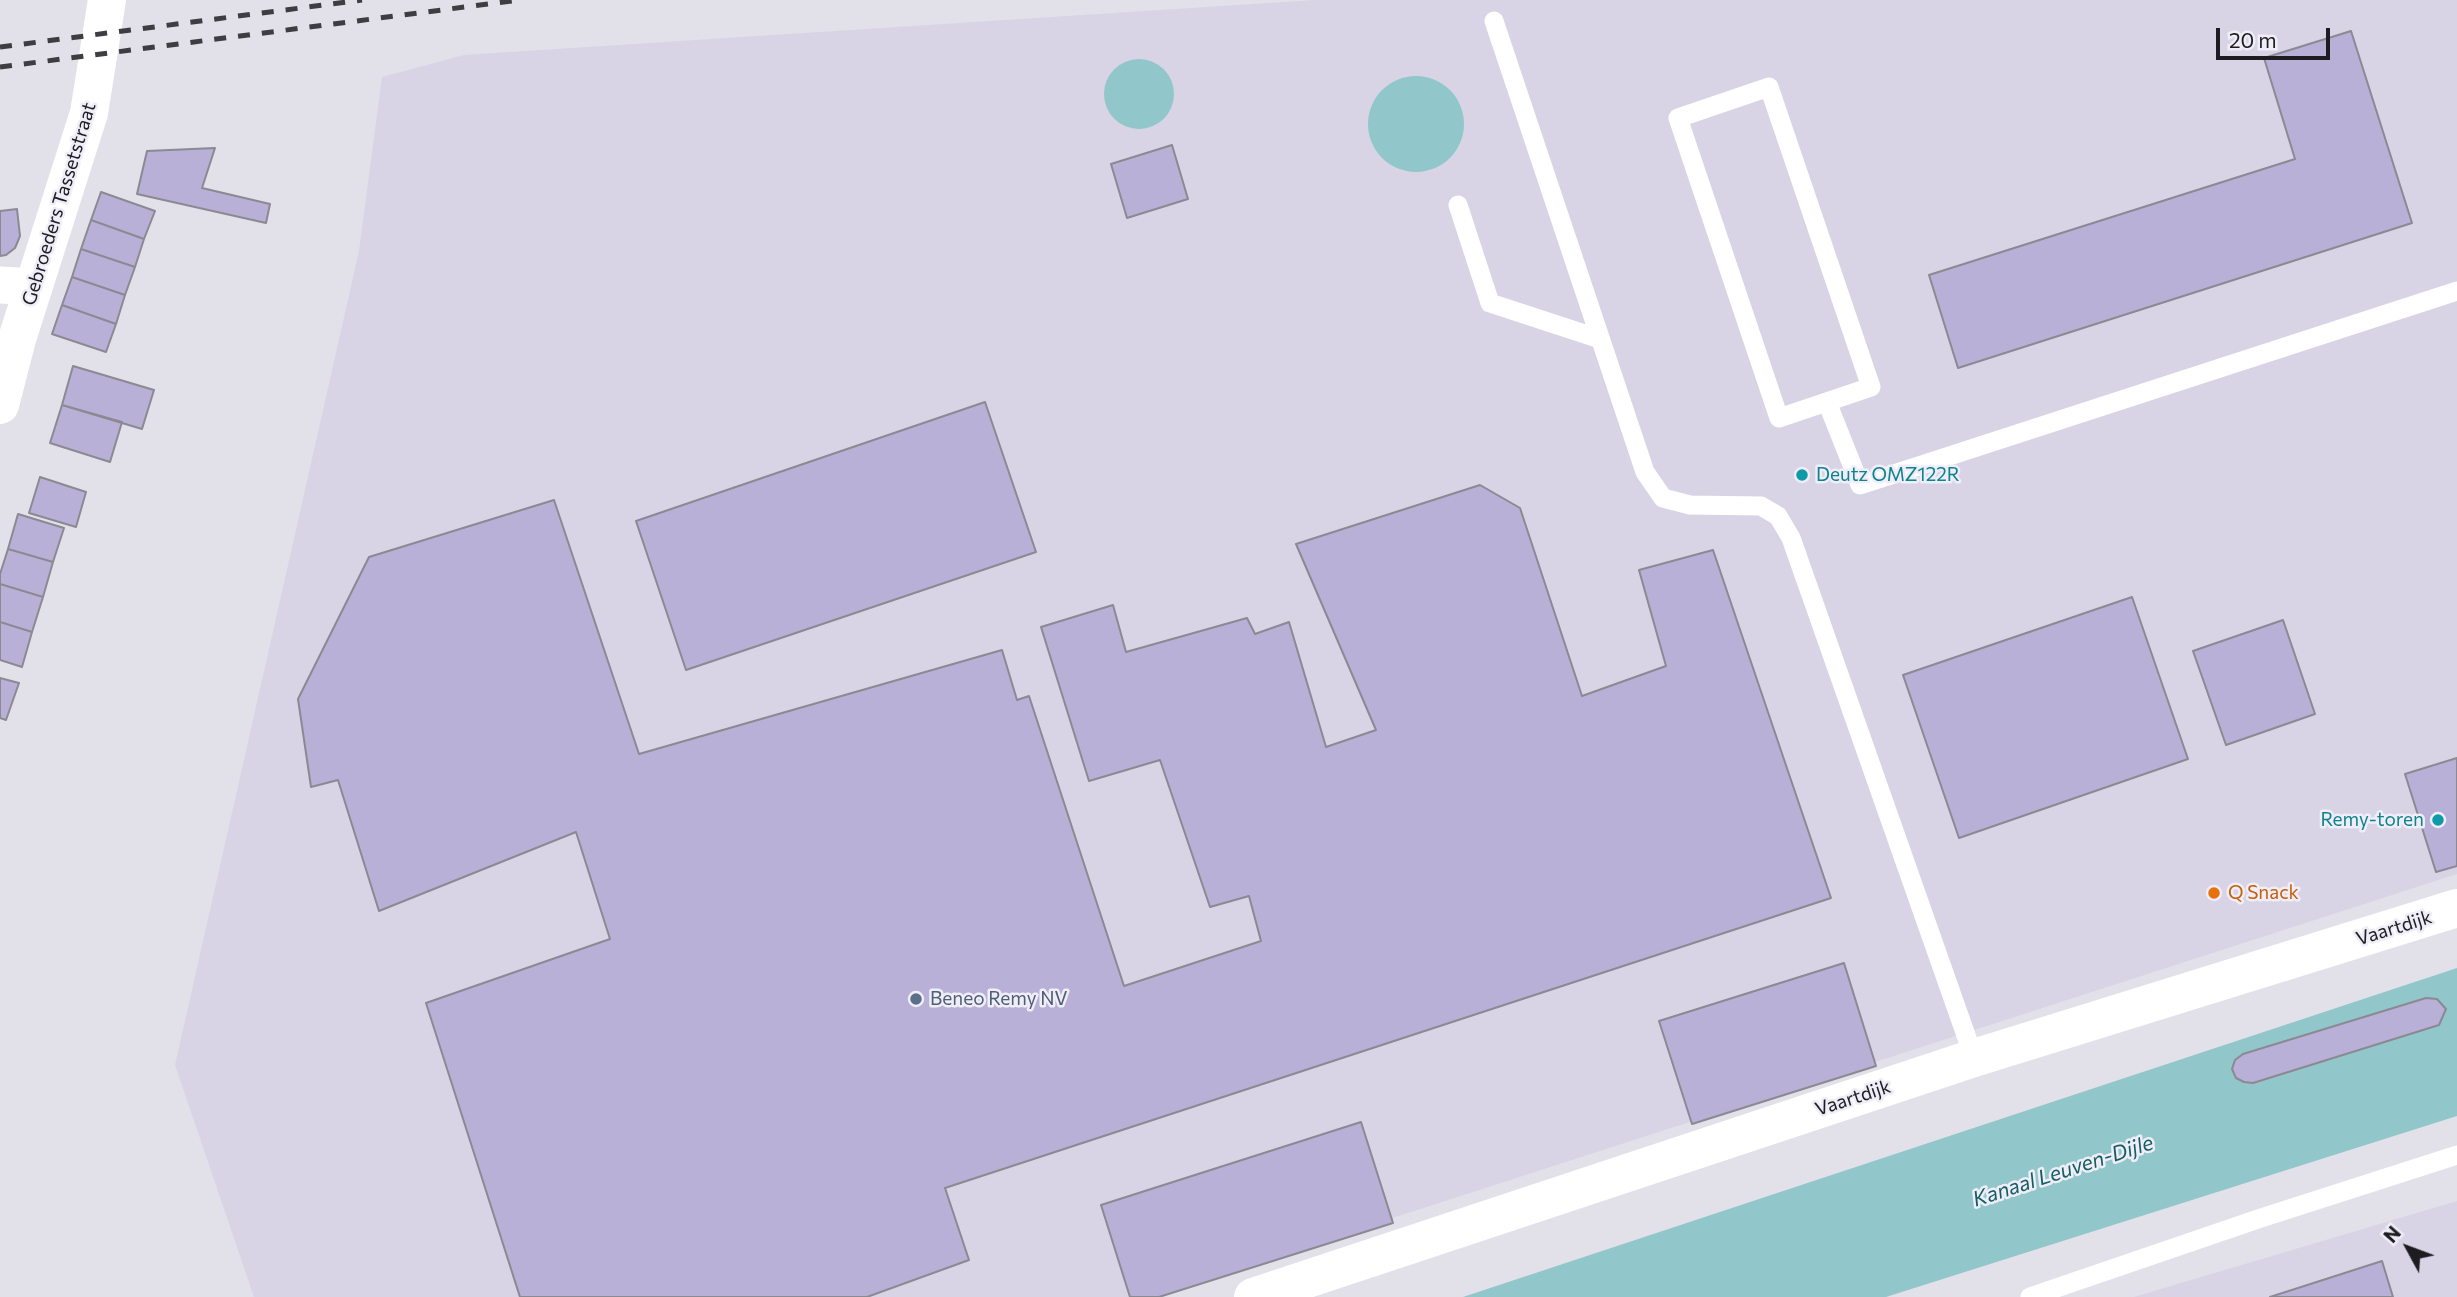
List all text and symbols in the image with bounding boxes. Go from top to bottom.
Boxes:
scale bar [2219,14,2333,58]
text: 20 m [2229,27,2277,52]
street label: Gebroeders Tassetstraat [17,100,101,308]
place label: Deutz OMZ122R [1816,464,1960,486]
marker: Deutz OMZ122R [1794,467,1810,483]
place label: Remy-toren [2320,809,2424,831]
marker: Remy-toren [2430,812,2446,828]
place label: Q Snack [2228,882,2299,904]
marker: Q Snack [2206,885,2222,901]
street label: Vaartdijk [2353,906,2435,950]
place label: Beneo Remy NV [930,988,1068,1010]
marker: Beneo Remy NV [908,991,924,1007]
street label: Vaartdijk [1812,1075,1894,1121]
water label: Kanaal Leuven-Dijle [1970,1130,2156,1212]
north arrow [2373,1213,2443,1283]
text: N [2378,1221,2405,1247]

